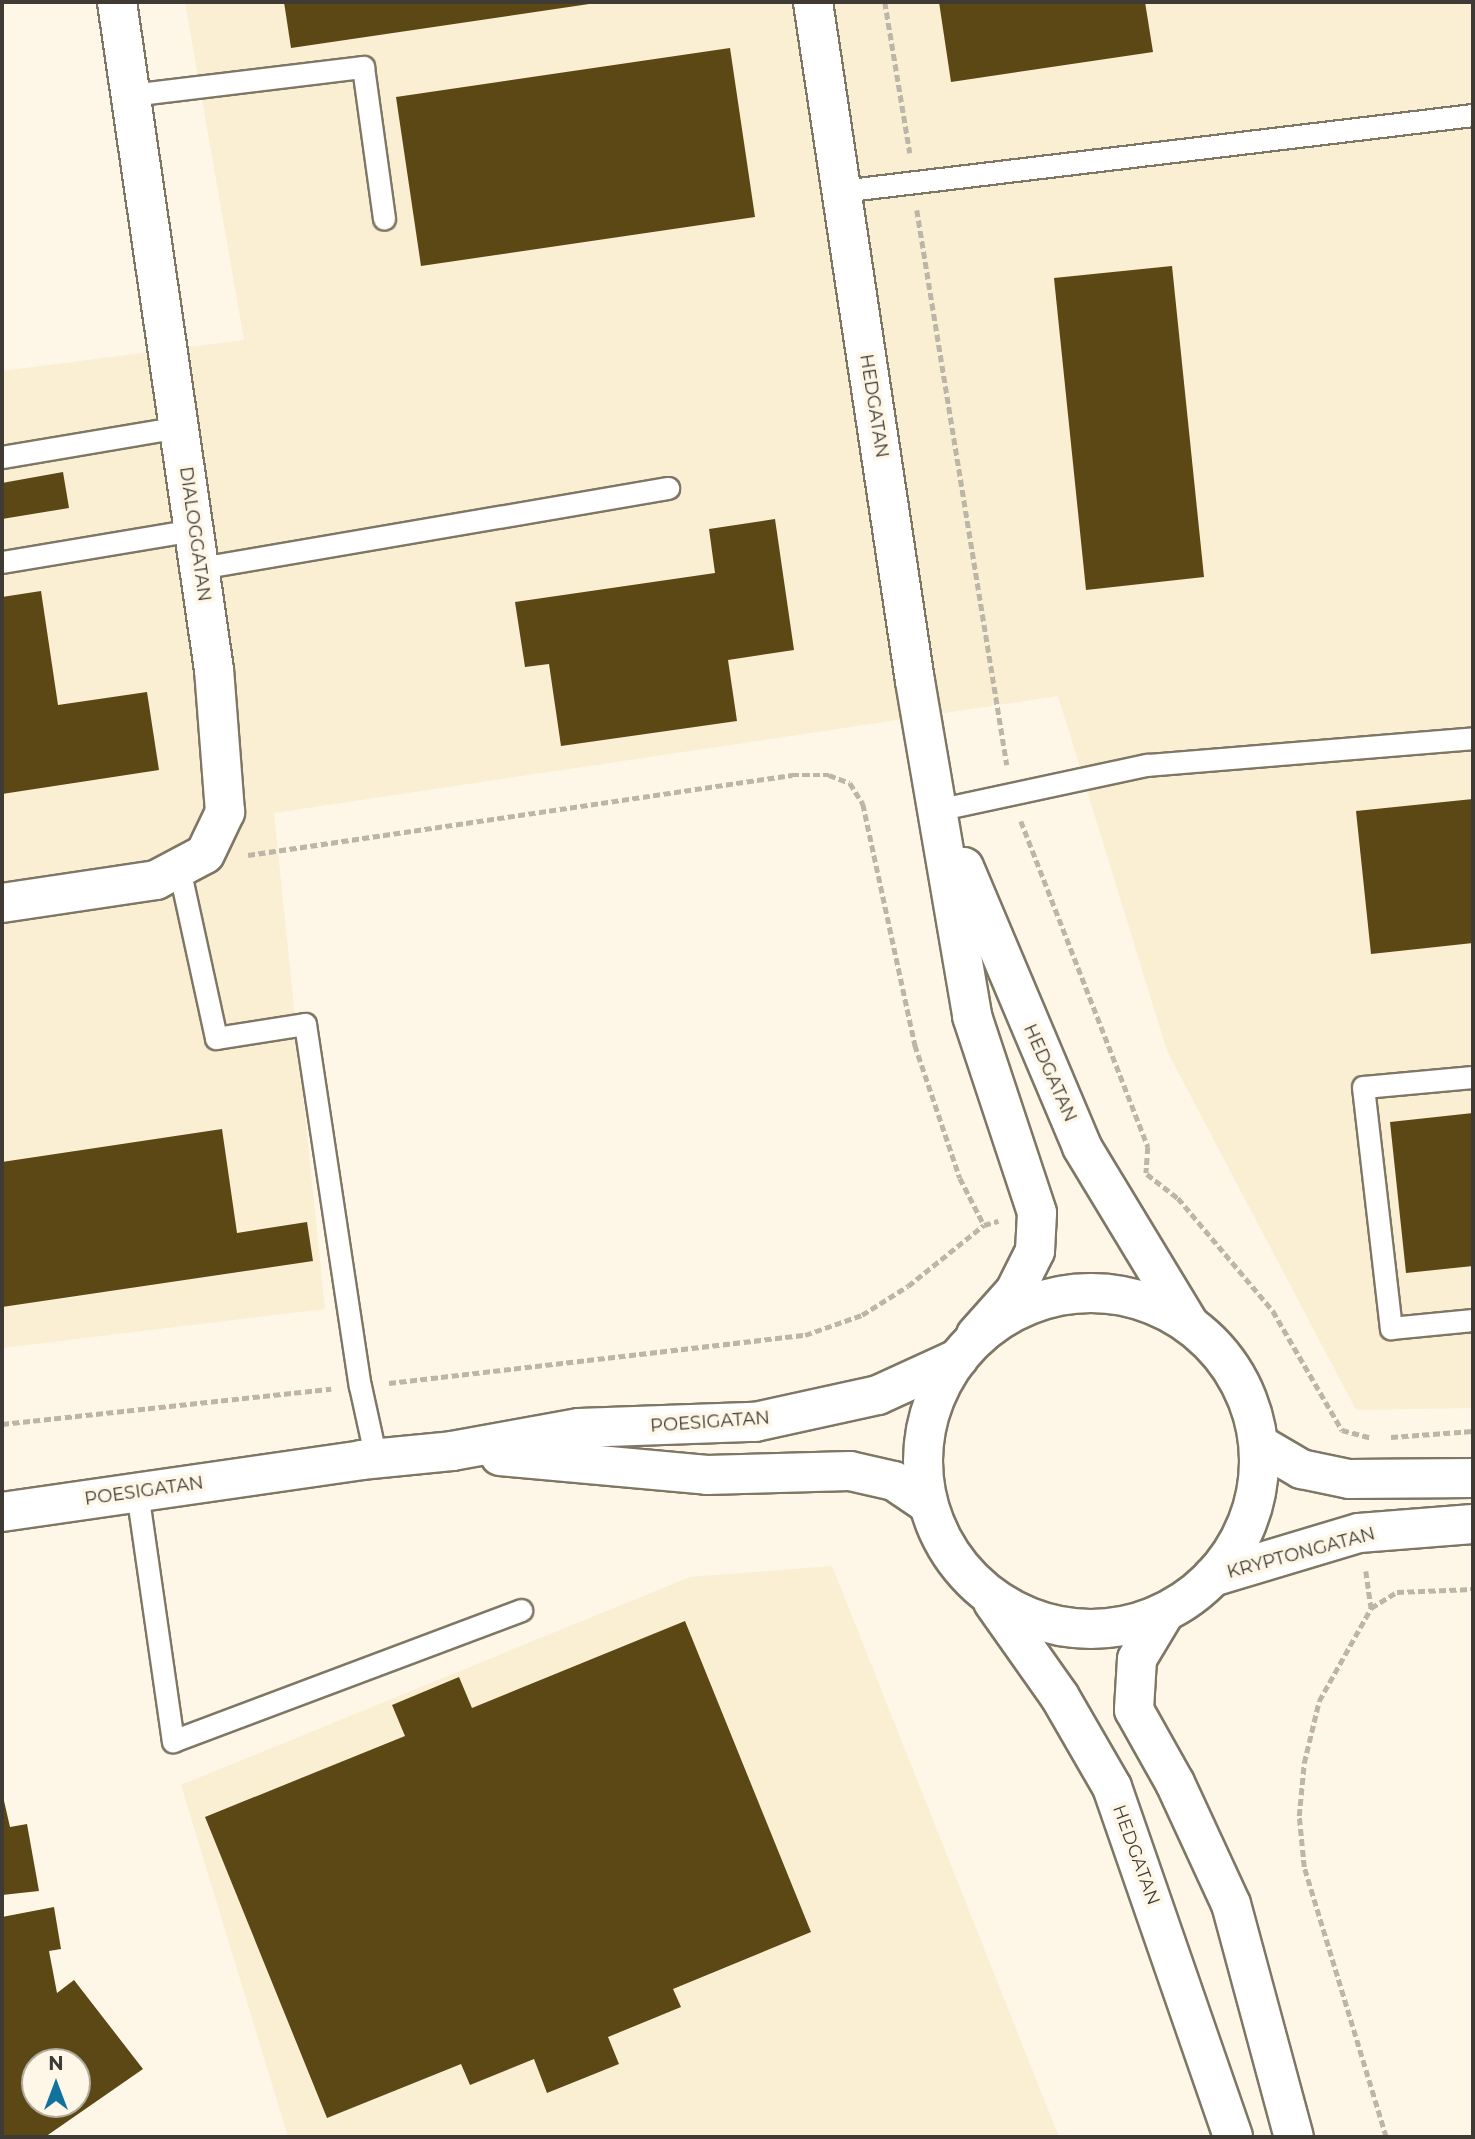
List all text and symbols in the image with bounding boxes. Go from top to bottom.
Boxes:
street label: HEDGATAN [855,352,893,460]
street label: DIALOGGATAN [175,465,215,603]
street label: HEDGATAN [1019,1021,1081,1125]
street label: POESIGATAN [649,1407,771,1437]
street label: POESIGATAN [83,1472,205,1510]
street label: KRYPTONGATAN [1225,1523,1377,1583]
street label: HEDGATAN [1108,1802,1164,1908]
north arrow [21,2048,91,2118]
text: N [48,2052,64,2075]

